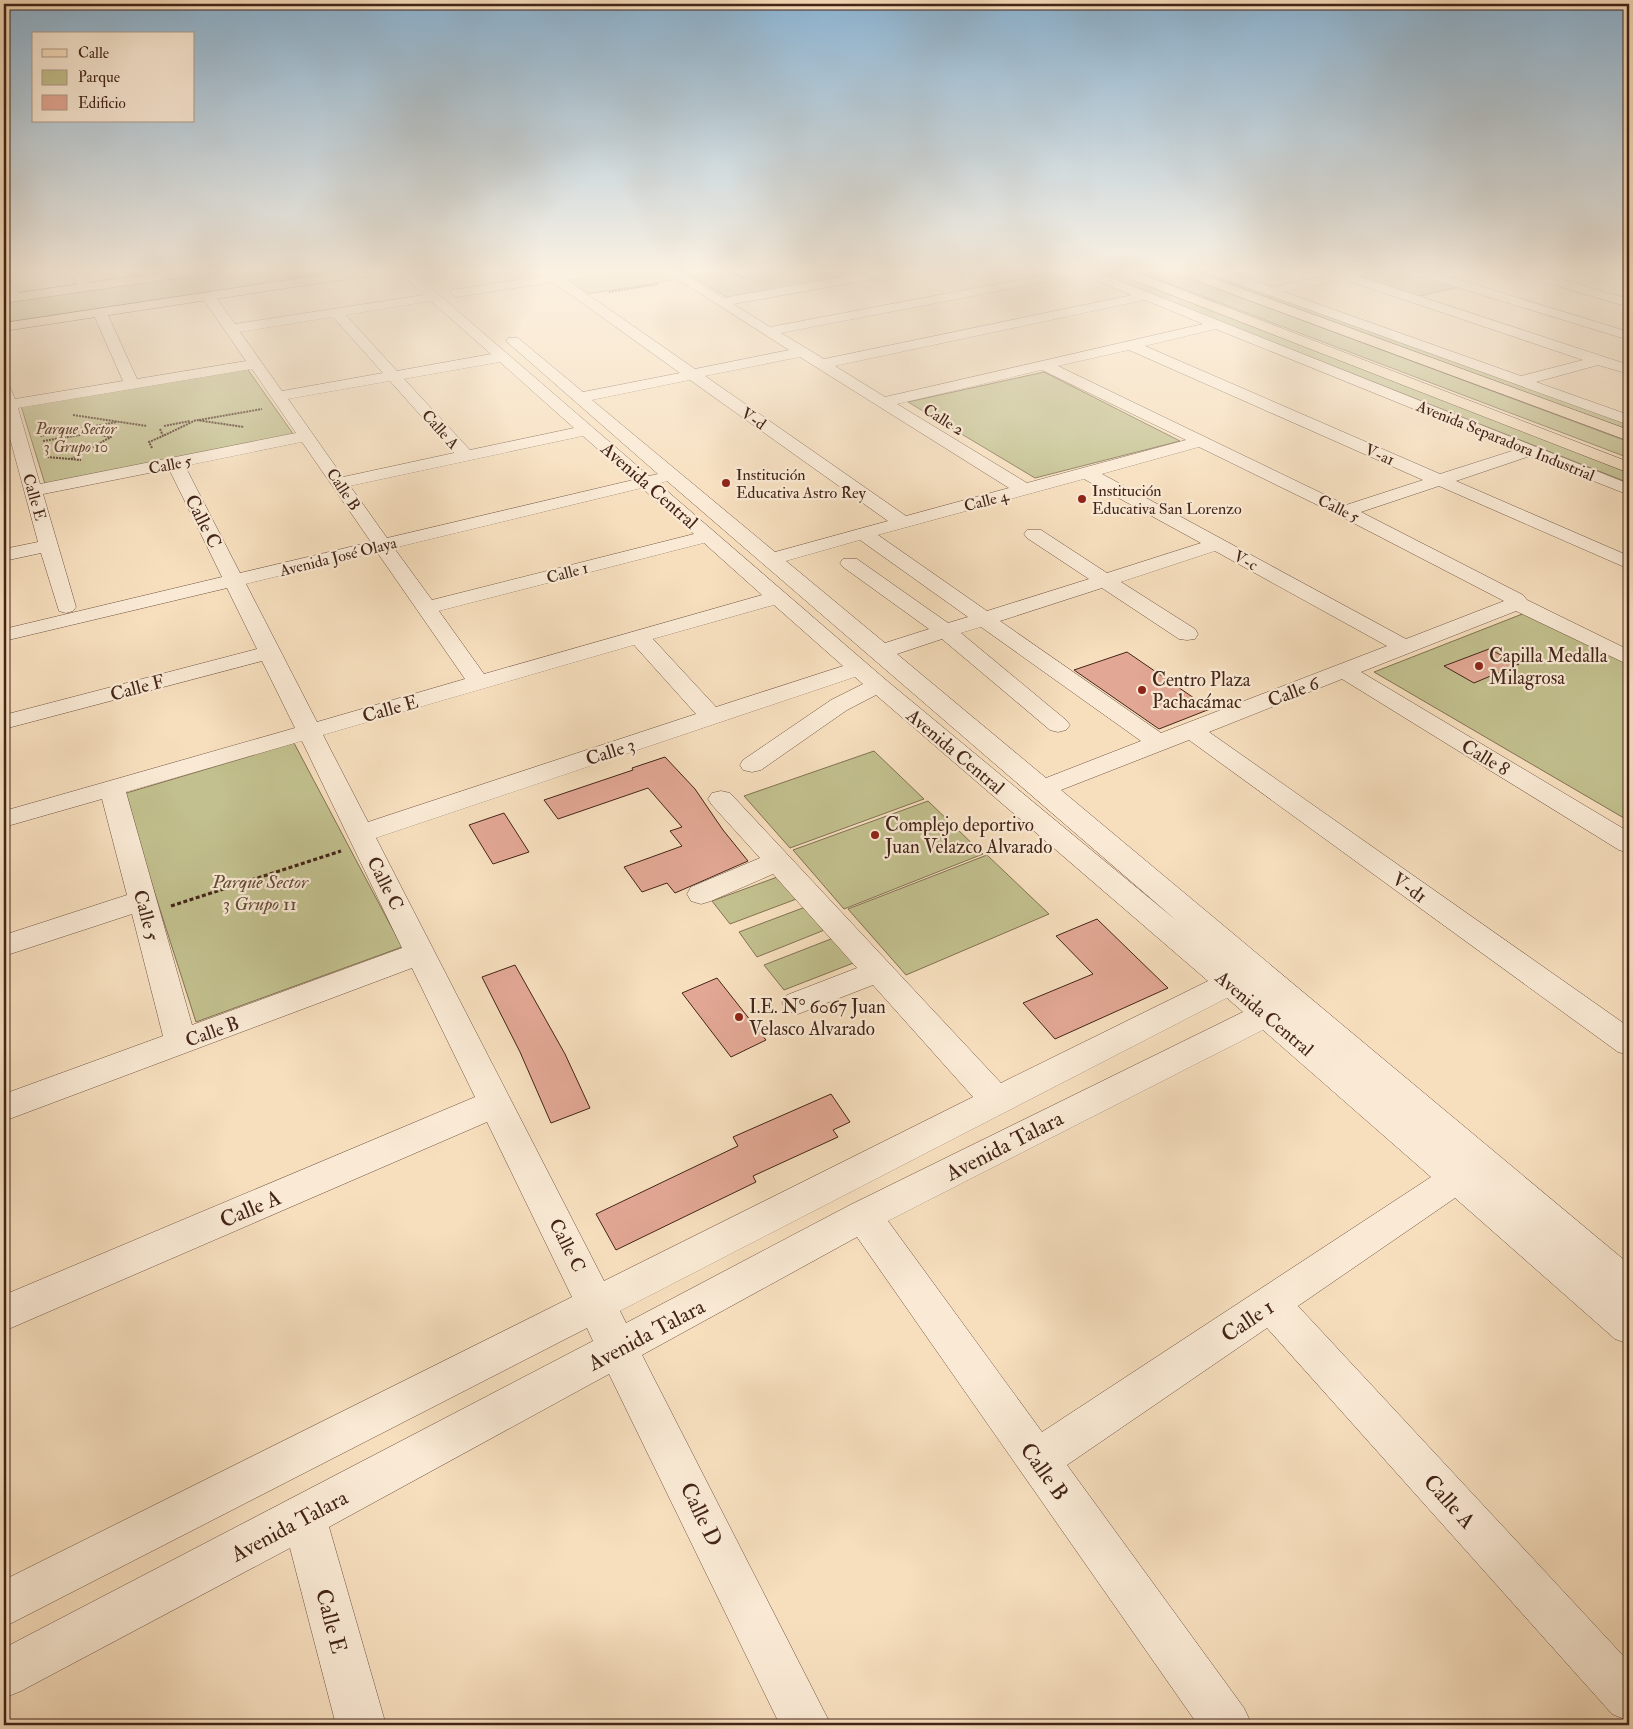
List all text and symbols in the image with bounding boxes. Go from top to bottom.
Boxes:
legend [32,32,195,122]
text: Calle [78,44,109,63]
text: Parque [78,68,120,87]
text: Edificio [78,94,126,113]
street label: Avenida Separadora Industrial [1412,396,1598,487]
street label: Calle 2 [919,400,968,440]
street label: V-d [737,403,770,435]
street label: Calle A [417,406,463,454]
park label: Parque Sector 3 Grupo 10 [34,419,118,457]
street label: Avenida Central [595,436,703,535]
street label: V-a1 [1362,440,1398,470]
street label: Calle 5 [147,451,193,479]
street label: Calle B [322,465,365,515]
place label: Institución Educativa Astro Rey [736,465,867,503]
street label: Calle E [18,471,50,523]
marker: Institución Educativa Astro Rey [720,477,732,489]
place label: Institución Educativa San Lorenzo [1092,481,1242,519]
street label: Calle 4 [962,485,1012,516]
street label: Calle 5 [1315,490,1362,527]
street label: Calle C [179,491,227,552]
marker: Institución Educativa San Lorenzo [1076,493,1088,505]
street label: Avenida José Olaya [277,533,399,582]
street label: V-c [1230,546,1262,576]
street label: Calle 1 [544,558,590,588]
place label: Capilla Medalla Milagrosa [1489,644,1608,690]
marker: Capilla Medalla Milagrosa [1473,660,1485,672]
place label: Centro Plaza Pachacámac [1152,668,1251,714]
street label: Calle F [107,669,167,707]
street label: Calle 6 [1264,671,1324,713]
marker: Centro Plaza Pachacámac [1136,684,1148,696]
street label: Calle E [360,689,421,728]
street label: Avenida Central [901,703,1009,800]
street label: Calle 3 [583,733,638,771]
street label: Calle 8 [1457,734,1514,782]
place label: Complejo deportivo Juan Velazco Alvarado [884,813,1052,859]
marker: Complejo deportivo Juan Velazco Alvarado [869,829,881,841]
street label: Calle C [361,853,409,914]
street label: V-d1 [1387,867,1432,909]
park label: Parque Sector 3 Grupo 11 [211,870,309,916]
street label: Calle 5 [128,887,164,944]
street label: Avenida Central [1210,965,1318,1062]
place label: I.E. N° 6067 Juan Velasco Alvarado [749,995,886,1041]
street label: Calle B [182,1011,243,1053]
marker: I.E. N° 6067 Juan Velasco Alvarado [733,1011,745,1023]
street label: Avenida Talara [940,1104,1069,1188]
street label: Calle A [215,1184,285,1234]
street label: Calle C [543,1215,591,1276]
street label: Avenida Talara [582,1292,711,1378]
street label: Calle 1 [1216,1293,1279,1349]
street label: Calle B [1014,1437,1074,1506]
street label: Calle A [1417,1468,1481,1535]
street label: Calle D [674,1478,729,1551]
street label: Avenida Talara [225,1483,354,1569]
street label: Calle E [309,1586,353,1657]

